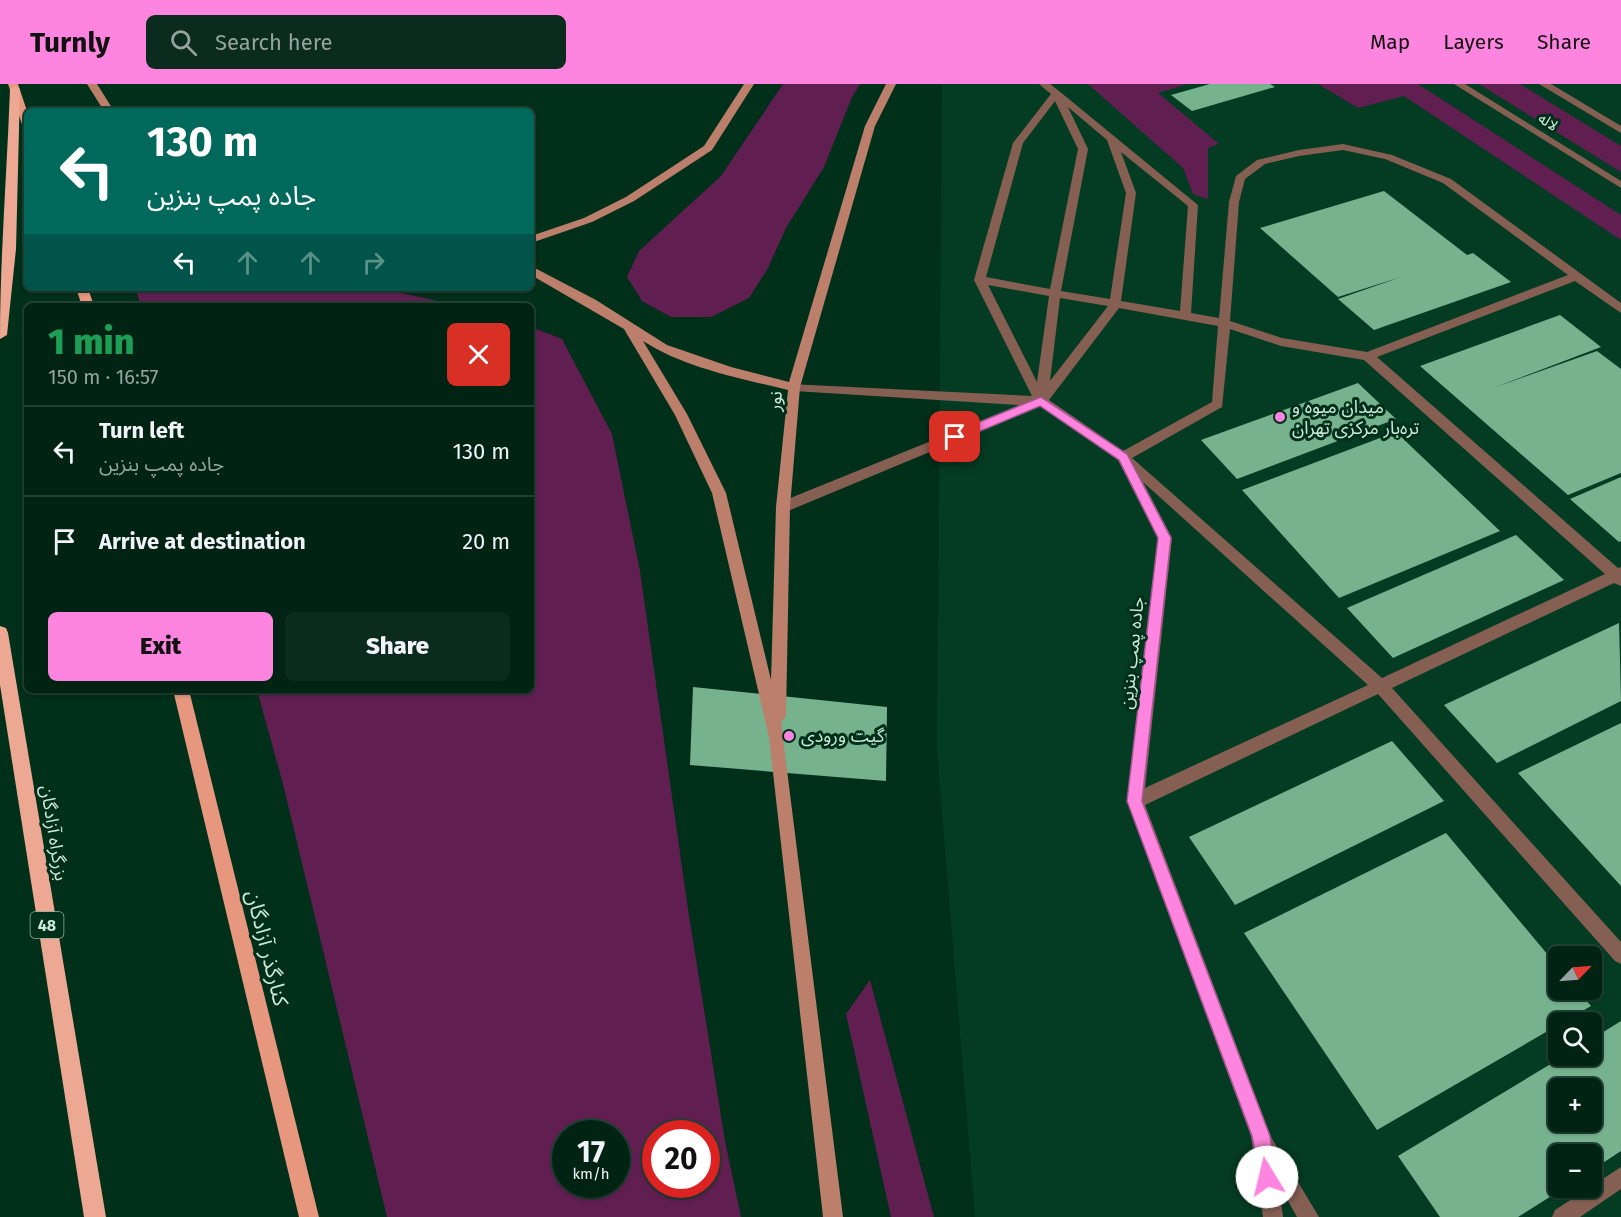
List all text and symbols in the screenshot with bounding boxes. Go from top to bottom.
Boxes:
search box [146,15,566,69]
text: Turnly [30,26,110,59]
icon: search [167,26,200,59]
text: Search here [215,29,332,56]
text: Map [1370,29,1410,55]
text: Layers [1443,29,1504,55]
text: Share [1537,29,1591,55]
street label: لاله [1535,109,1561,135]
text: 130 m [147,117,258,167]
icon: left [48,132,126,210]
text: جاده پمپ بنزین [147,180,316,212]
icon: left [168,246,201,279]
icon: ahead [231,246,264,279]
icon: ahead [294,246,327,279]
icon: right [357,246,390,279]
text: 1 min [48,320,134,364]
button: close [447,323,510,386]
text: 150 m · 16:57 [48,365,158,389]
street label: نور [763,390,787,413]
place label: میدان میوه و تره‌بار مرکزی تهران [1292,396,1419,439]
marker: میدان میوه و تره‌بار مرکزی تهران [1273,410,1287,424]
pin [929,411,980,462]
text: Turn left [99,417,184,444]
icon: arrive [938,420,971,453]
icon: left [48,435,81,468]
text: 130 m [453,438,510,465]
text: جاده پمپ بنزین [99,452,224,476]
icon: arrive [48,525,81,558]
text: Arrive at destination [99,528,306,555]
text: 20 m [462,528,510,555]
street label: جاده پمپ بنزین [1115,596,1149,710]
button: Exit [48,612,273,681]
button: Share [285,612,510,681]
place label: گیت ورودی [801,725,885,747]
marker: گیت ورودی [782,729,796,743]
street label: بزرگراه آزادگان [36,784,72,882]
street label: کنارگذر آزادگان [240,888,294,1009]
road number: 48 [30,912,63,938]
north arrow [1548,946,1602,1000]
map controls [1548,946,1602,1198]
button: search [1548,1012,1602,1066]
button: + [1548,1078,1602,1132]
speed limit sign: 20 [642,1120,720,1198]
text: 17 [577,1134,605,1170]
button: − [1548,1144,1602,1198]
position arrow [1235,1145,1299,1209]
text: km/h [572,1165,610,1183]

